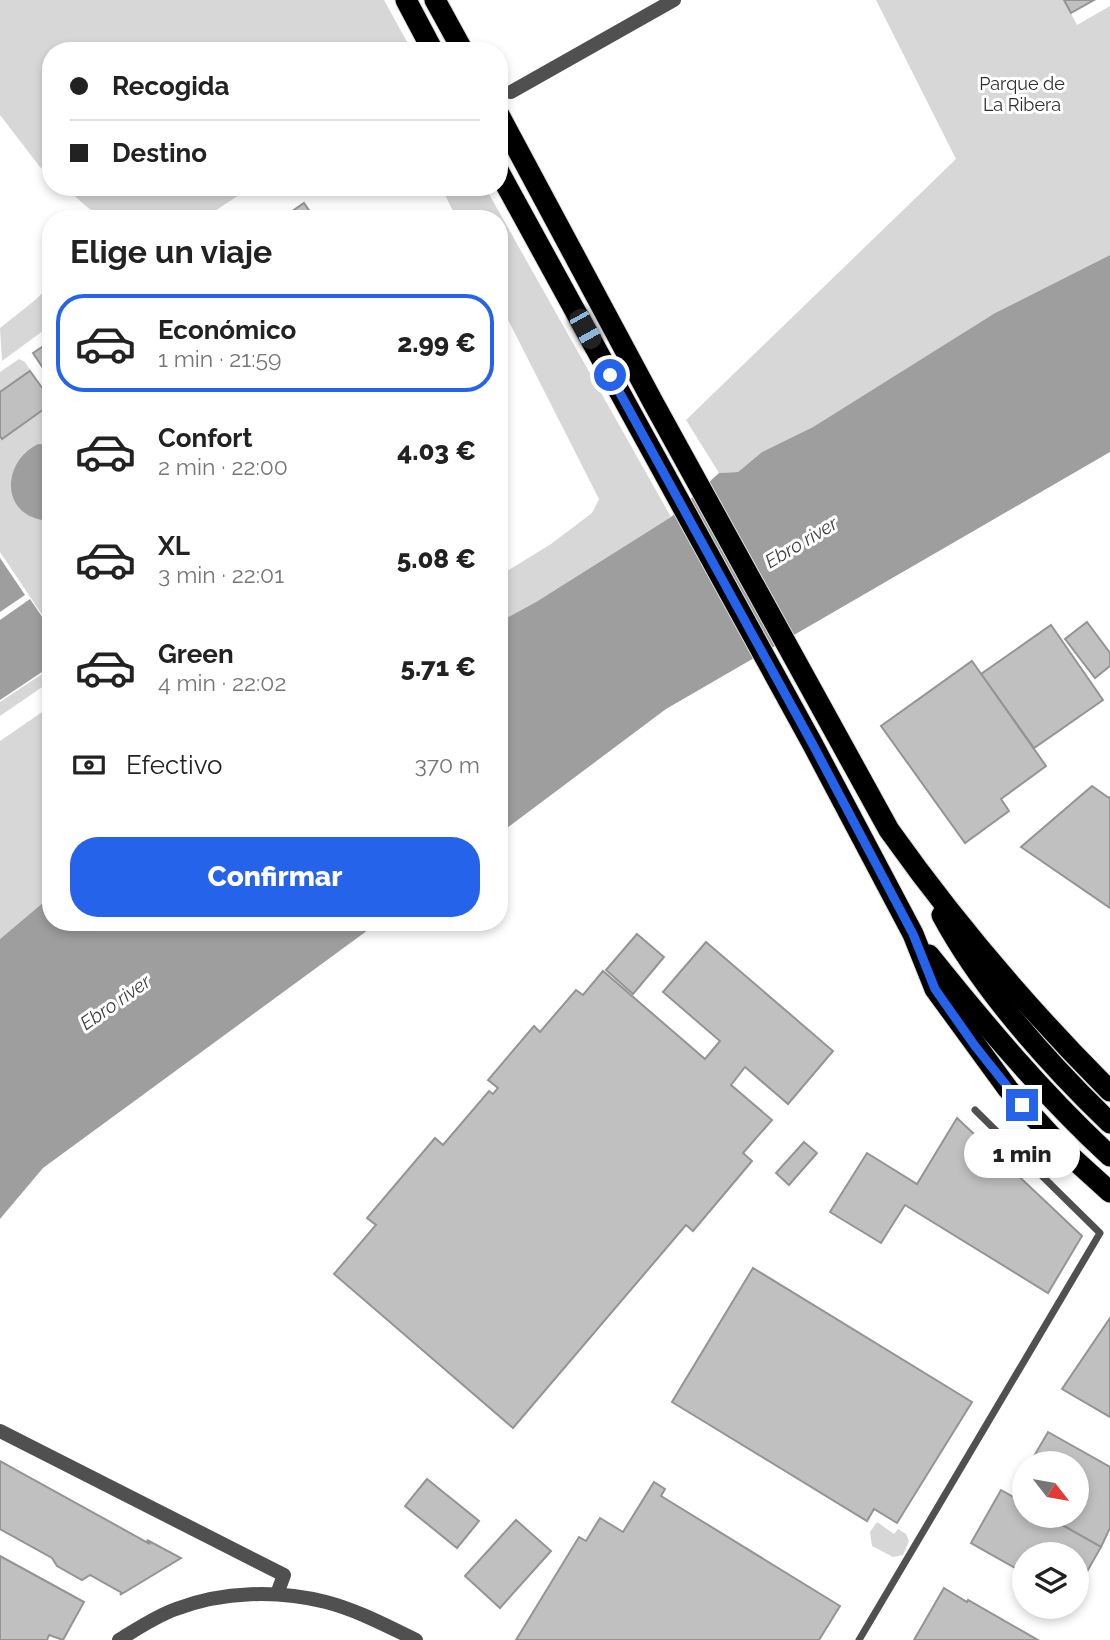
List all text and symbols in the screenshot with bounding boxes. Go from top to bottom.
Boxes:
text: Recogida [112,71,230,101]
park label: Parque de La Ribera [979,73,1065,115]
text: Destino [112,138,207,168]
text: Elige un viaje [70,233,272,270]
car [566,306,605,352]
icon: car [74,312,137,375]
text: Económico [158,315,296,345]
text: 2.99 € [397,328,476,358]
text: 1 min · 21:59 [158,345,282,372]
route start [594,359,626,391]
icon: car [74,420,137,483]
text: Confort [158,423,252,453]
text: 4.03 € [397,436,476,466]
text: 2 min · 22:00 [158,453,288,480]
water label: Ebro river [761,511,842,572]
icon: car [74,528,137,591]
text: XL [158,531,190,561]
text: 5.08 € [397,544,476,574]
text: 3 min · 22:01 [158,561,284,588]
icon: car [74,636,137,699]
text: Green [158,639,234,669]
text: 5.71 € [400,652,476,682]
text: 4 min · 22:02 [158,669,286,696]
icon: cash [70,746,108,784]
text: Efectivo [126,750,223,780]
text: 370 m [415,751,480,778]
button: Confirmar [70,837,480,917]
water label: Ebro river [76,969,156,1034]
route end [1006,1089,1038,1121]
callout: 1 min [964,1130,1080,1178]
text: 1 min [992,1140,1052,1167]
north arrow [1012,1451,1088,1528]
map controls [1012,1451,1089,1619]
button: layers [1012,1542,1089,1619]

